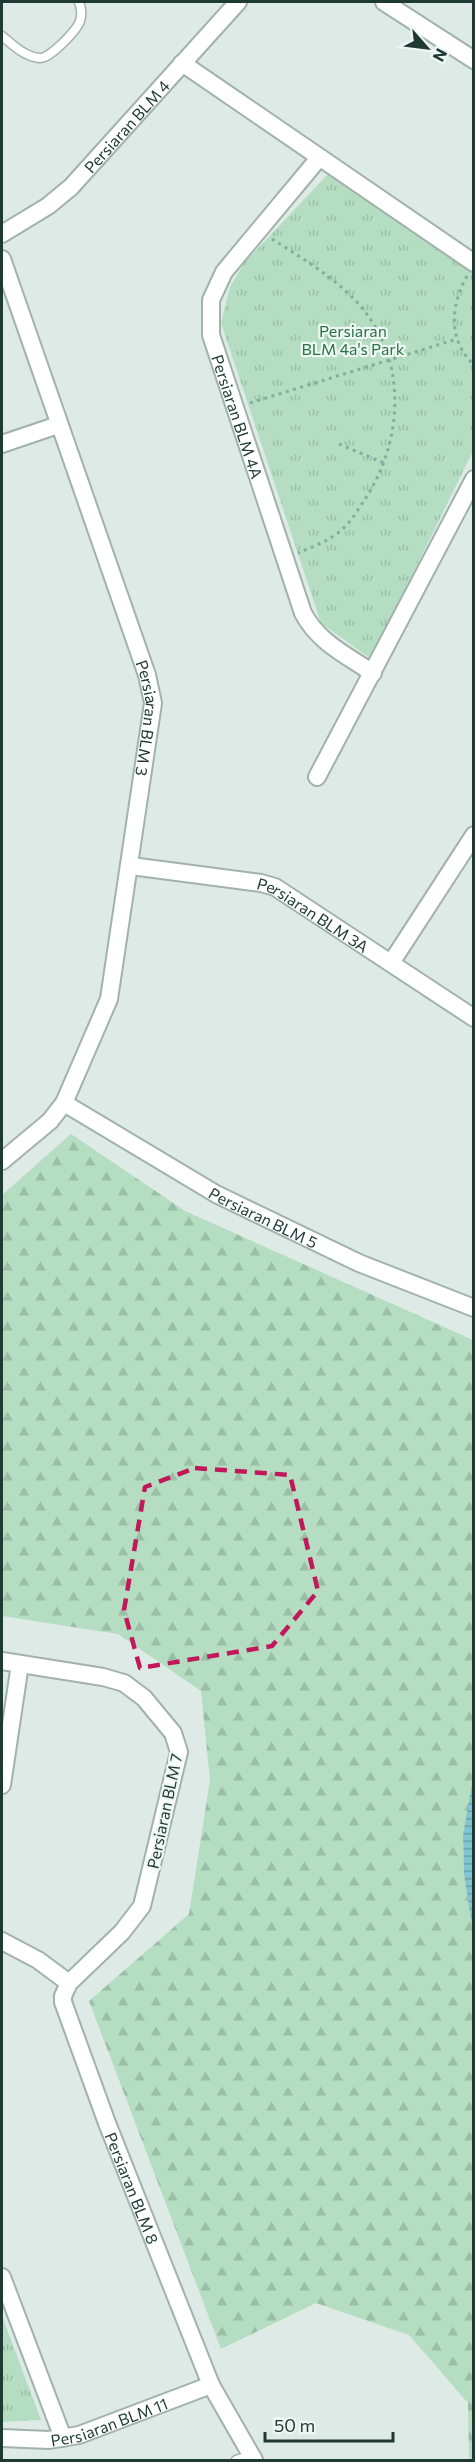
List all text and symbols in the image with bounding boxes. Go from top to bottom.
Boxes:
north arrow [397,18,457,78]
text: N [429,46,452,65]
street label: Persiaran BLM 4 [79,75,173,176]
park label: Persiaran BLM 4a's Park [302,321,405,358]
street label: Persiaran BLM 4A [209,352,267,481]
street label: Persiaran BLM 3 [133,657,162,777]
street label: Persiaran BLM 3A [255,873,373,956]
street label: Persiaran BLM 5 [206,1183,321,1251]
street label: Persiaran BLM 7 [143,1752,185,1870]
street label: Persiaran BLM 8 [102,2129,163,2246]
street label: Persiaran BLM 11 [49,2393,170,2449]
scale bar [265,2405,392,2443]
text: 50 m [274,2414,315,2436]

